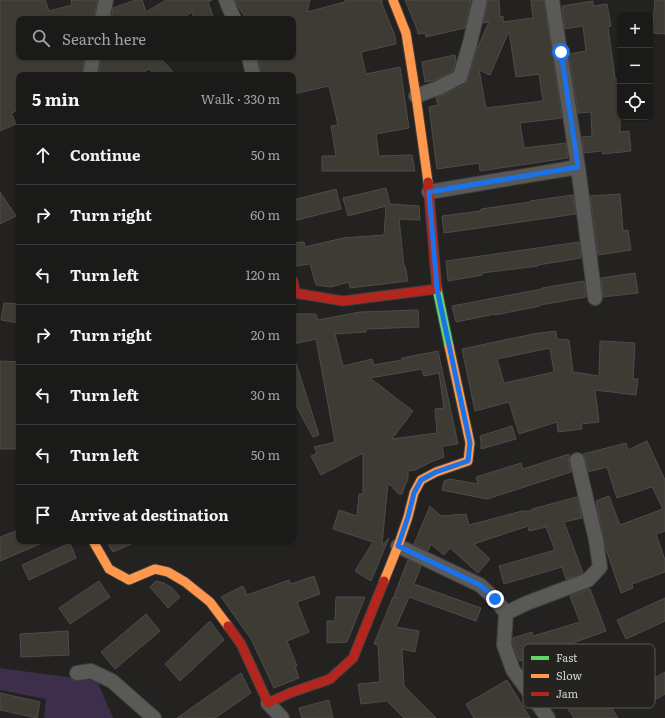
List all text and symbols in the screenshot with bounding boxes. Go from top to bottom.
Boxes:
map controls [617,12,653,120]
button: + [617,12,653,48]
search box [16,16,296,60]
icon: search [30,27,52,49]
text: Search here [62,27,146,50]
route start [552,43,570,61]
button: − [617,48,653,84]
button: locate [617,84,653,120]
text: 5 min [32,86,80,111]
text: Walk · 330 m [201,89,280,108]
text: Continue [70,143,140,166]
icon: ahead [32,144,54,166]
text: 50 m [251,145,280,164]
text: Turn right [70,203,152,226]
icon: right [32,204,54,226]
text: 60 m [250,205,280,224]
text: Turn left [70,263,139,286]
icon: left [32,264,54,286]
text: 120 m [245,265,280,284]
text: Turn right [70,323,152,346]
icon: right [32,324,54,346]
text: 20 m [251,325,280,344]
text: Turn left [70,383,139,406]
icon: left [32,384,54,406]
text: 30 m [250,385,280,404]
text: Turn left [70,443,139,466]
icon: left [32,444,54,466]
text: 50 m [251,445,280,464]
text: Arrive at destination [70,503,229,526]
icon: arrive [32,504,54,526]
route end [486,590,504,608]
legend [523,644,655,708]
text: Fast [556,649,578,665]
text: Slow [556,667,582,683]
text: Jam [556,685,579,701]

